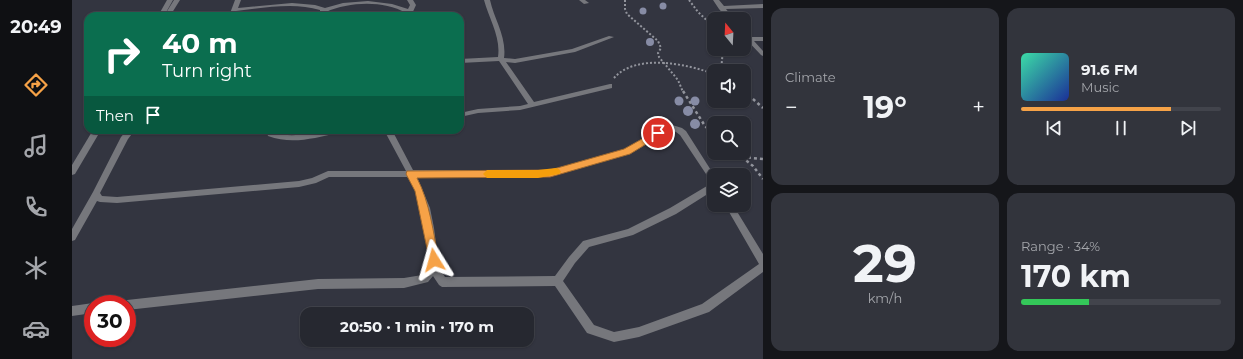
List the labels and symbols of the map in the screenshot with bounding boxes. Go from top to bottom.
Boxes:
north arrow [707,12,751,56]
pin [641,116,675,150]
position arrow [413,239,455,281]
speed limit sign: 30 [84,295,136,347]

